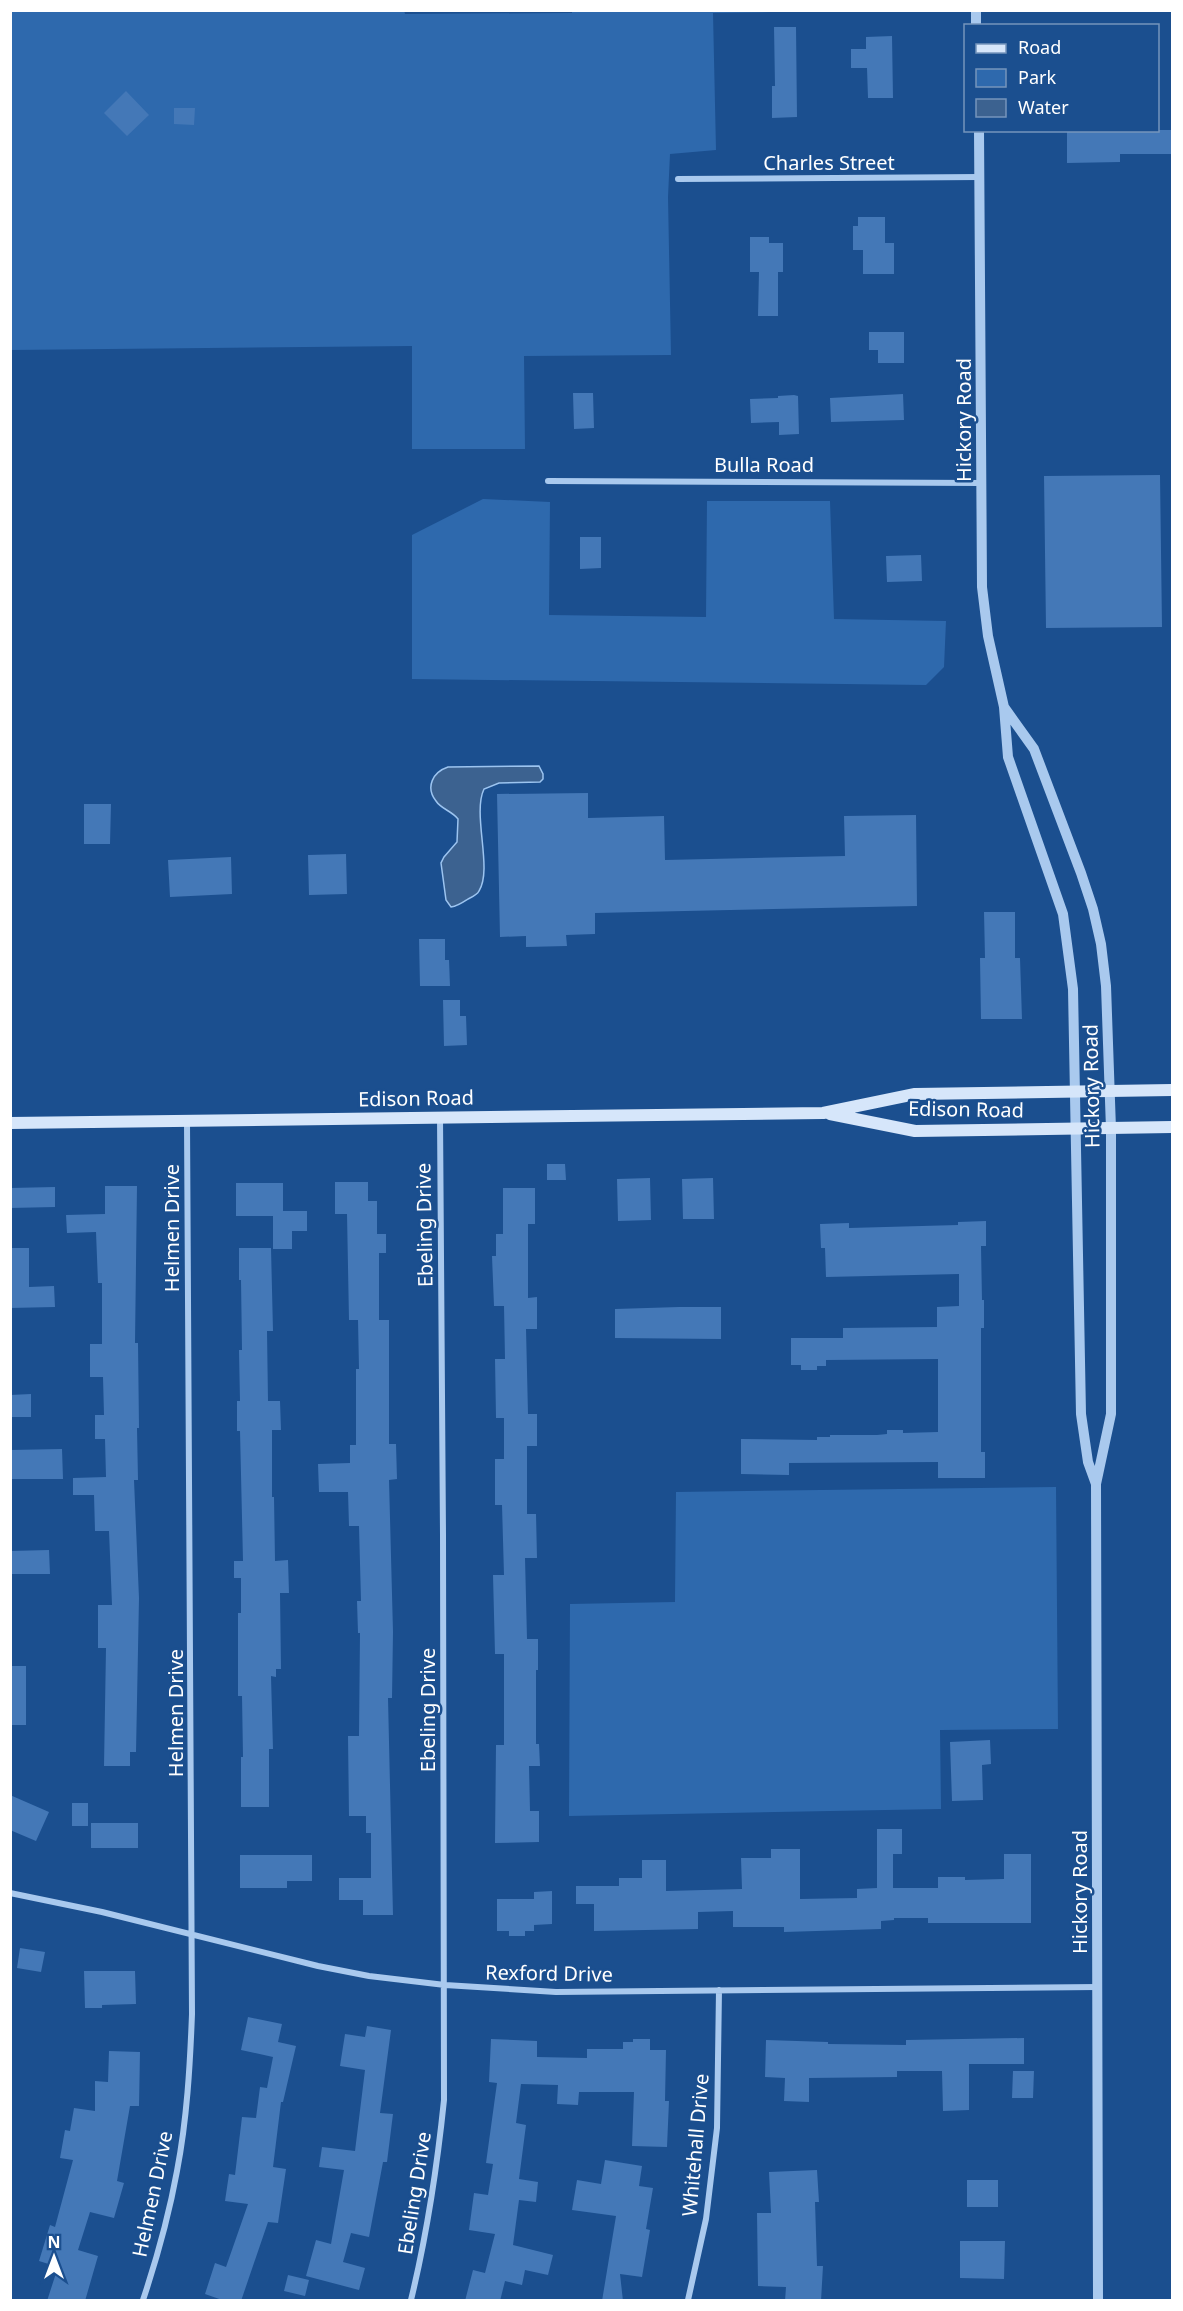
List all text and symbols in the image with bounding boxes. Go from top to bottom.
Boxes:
legend [964,24,1159,132]
text: Road [1018,35,1061,59]
text: Park [1018,65,1056,89]
text: Water [1018,95,1069,119]
street label: Charles Street [763,149,895,176]
street label: Hickory Road [950,358,977,482]
street label: Bulla Road [714,451,814,478]
street label: Hickory Road [1076,1024,1106,1148]
street label: Edison Road [358,1083,474,1113]
street label: Edison Road [908,1094,1024,1124]
street label: Ebeling Drive [409,1163,439,1287]
street label: Helmen Drive [158,1164,185,1292]
street label: Ebeling Drive [414,1648,441,1772]
street label: Helmen Drive [162,1649,189,1777]
street label: Hickory Road [1066,1830,1093,1954]
street label: Rexford Drive [485,1958,613,1988]
street label: Whitehall Drive [675,2073,715,2217]
street label: Helmen Drive [125,2128,179,2260]
street label: Ebeling Drive [391,2129,437,2257]
north arrow [24,2227,84,2287]
text: N [47,2231,61,2253]

